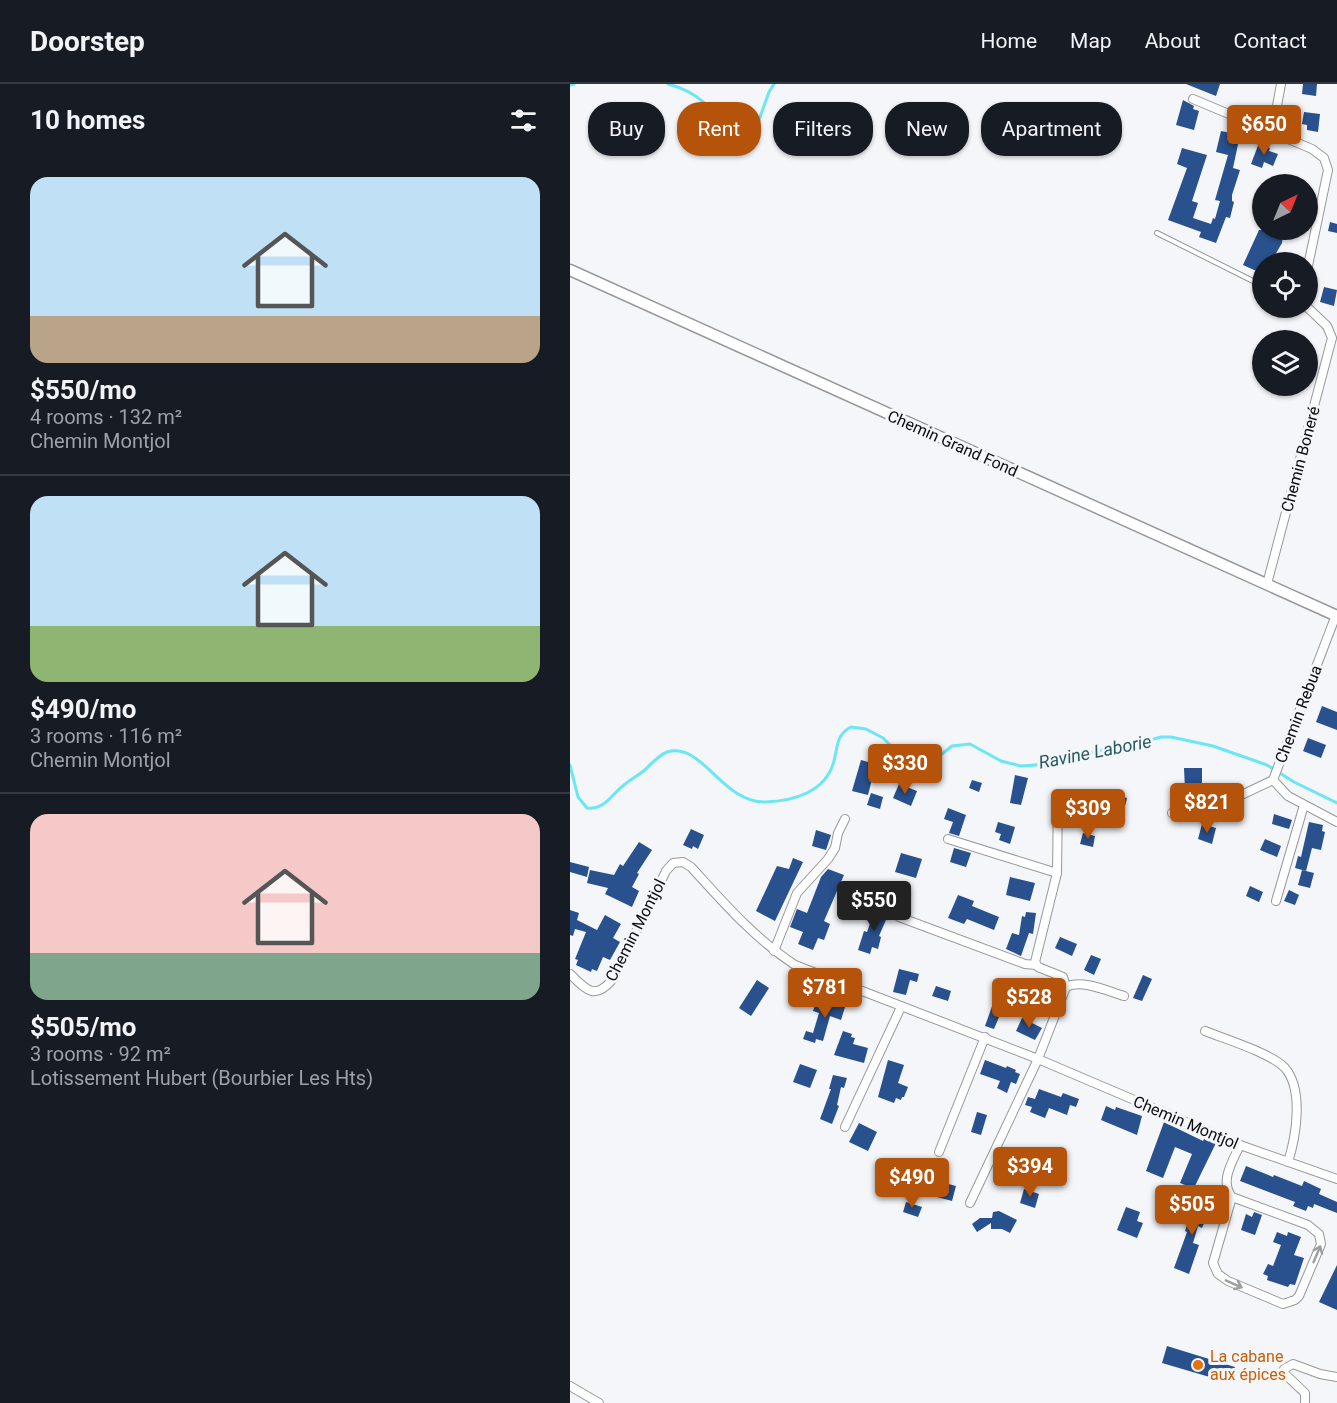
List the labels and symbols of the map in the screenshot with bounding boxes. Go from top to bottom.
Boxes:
pin: $650 [1228,105,1300,156]
north arrow [1252,174,1318,240]
street label: Chemin Boneré [1277,404,1324,514]
street label: Chemin Grand Fond [885,406,1021,481]
street label: Chemin Rebua [1271,663,1326,766]
water label: Ravine Laborie [1037,730,1153,773]
pin: $330 [869,744,941,795]
pin: $821 [1171,783,1243,834]
pin: $309 [1052,789,1124,840]
street label: Chemin Montjol [601,876,669,985]
pin: $550 [838,881,910,932]
pin: $781 [789,968,861,1019]
pin: $528 [993,978,1065,1029]
street label: Chemin Montjol [1130,1092,1241,1153]
pin: $394 [994,1147,1066,1198]
pin: $490 [876,1158,948,1209]
pin: $505 [1156,1185,1228,1236]
one-way arrow [1312,1245,1323,1263]
one-way arrow [1225,1278,1243,1290]
place label: La cabane aux épices [1210,1347,1286,1384]
marker: La cabane aux épices [1191,1358,1205,1372]

